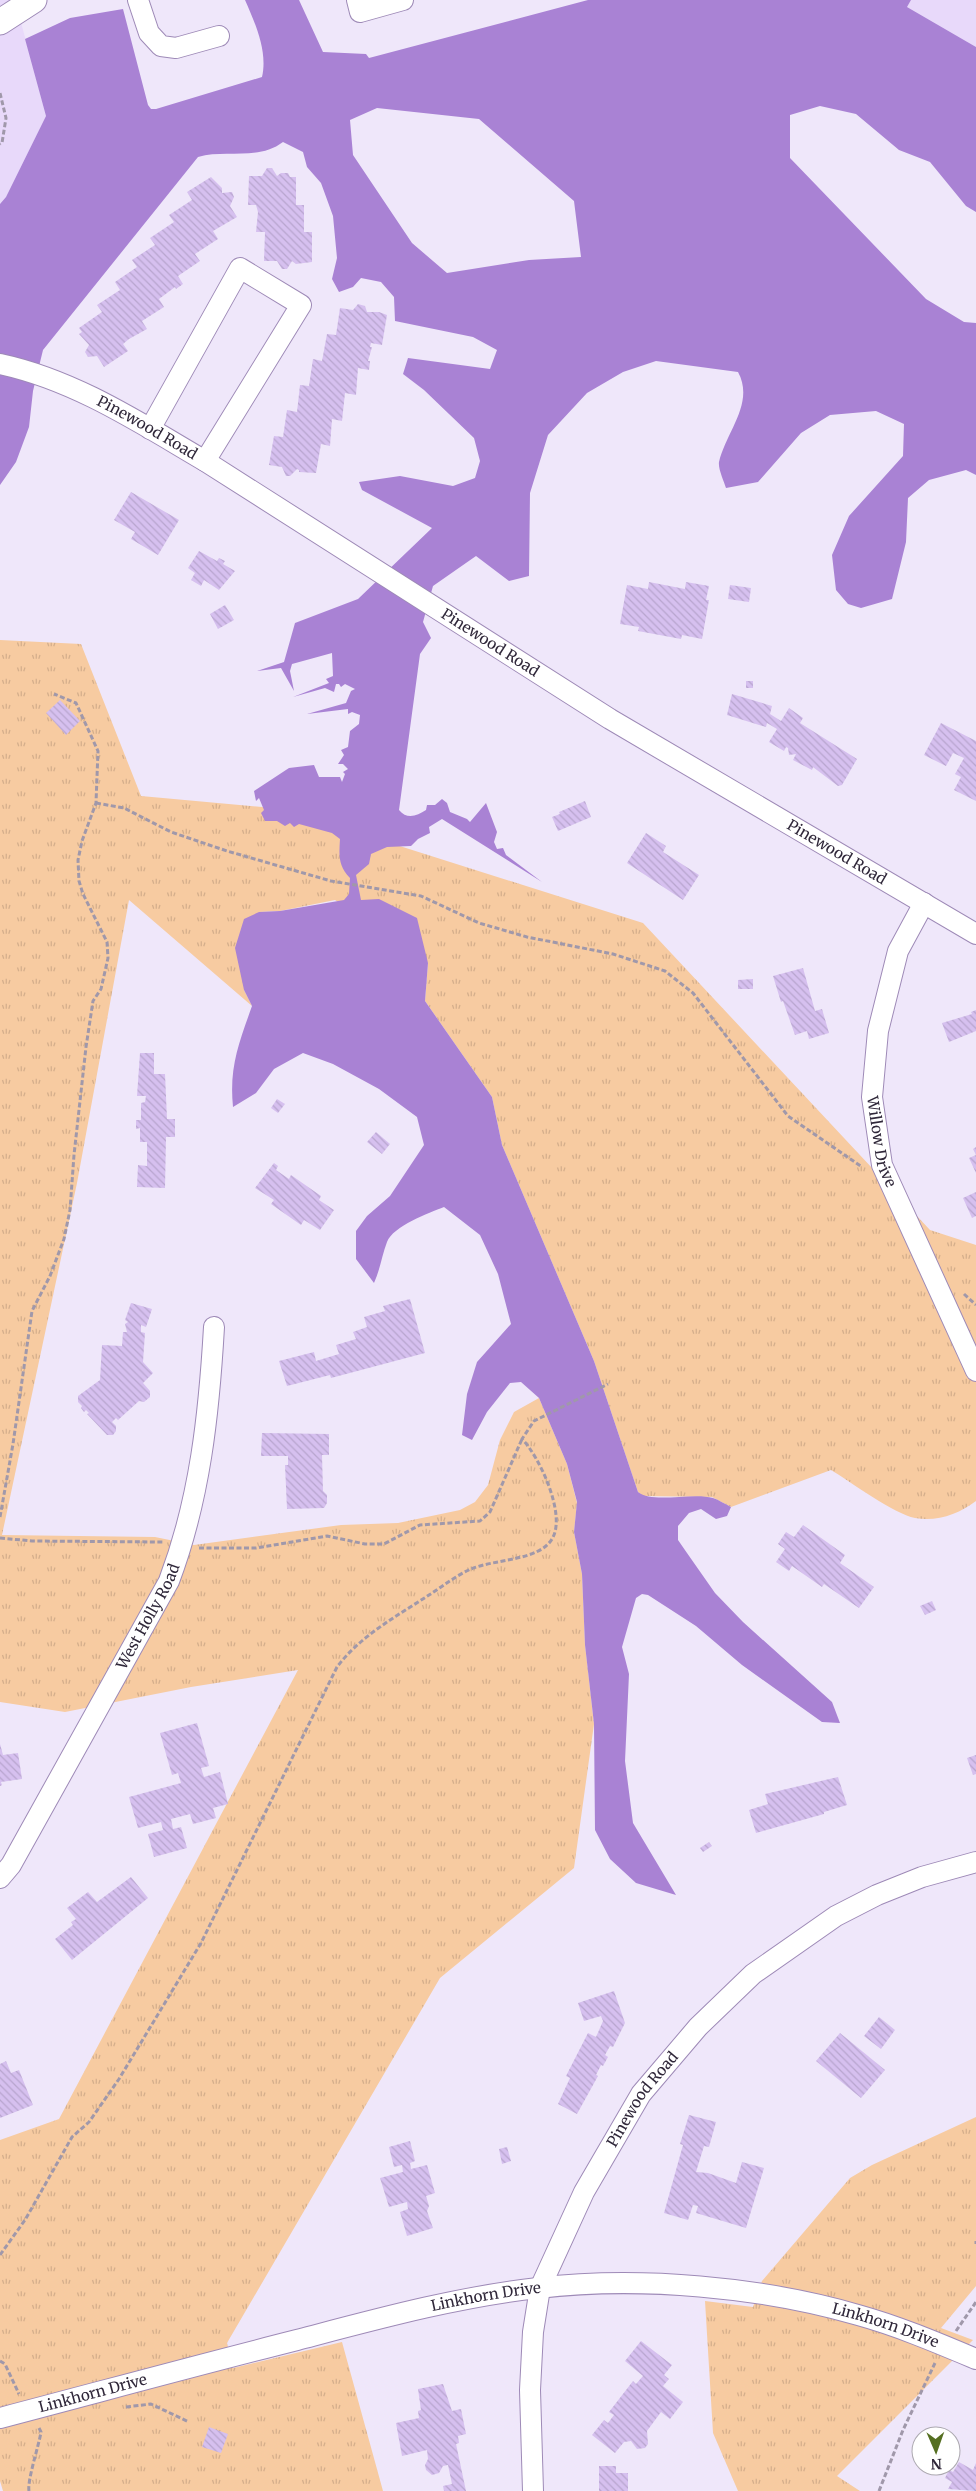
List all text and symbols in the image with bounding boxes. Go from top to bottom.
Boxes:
street label: Pinewood Road [94,391,201,463]
street label: Pinewood Road [438,604,543,680]
street label: Pinewood Road [784,815,890,888]
street label: Willow Drive [863,1094,901,1190]
street label: West Holly Road [111,1561,183,1673]
street label: Pinewood Road [602,2048,682,2150]
street label: Linkhorn Drive [429,2278,542,2315]
street label: Linkhorn Drive [830,2298,942,2352]
street label: Linkhorn Drive [36,2369,149,2416]
north arrow [911,2426,961,2476]
text: N [931,2455,942,2473]

